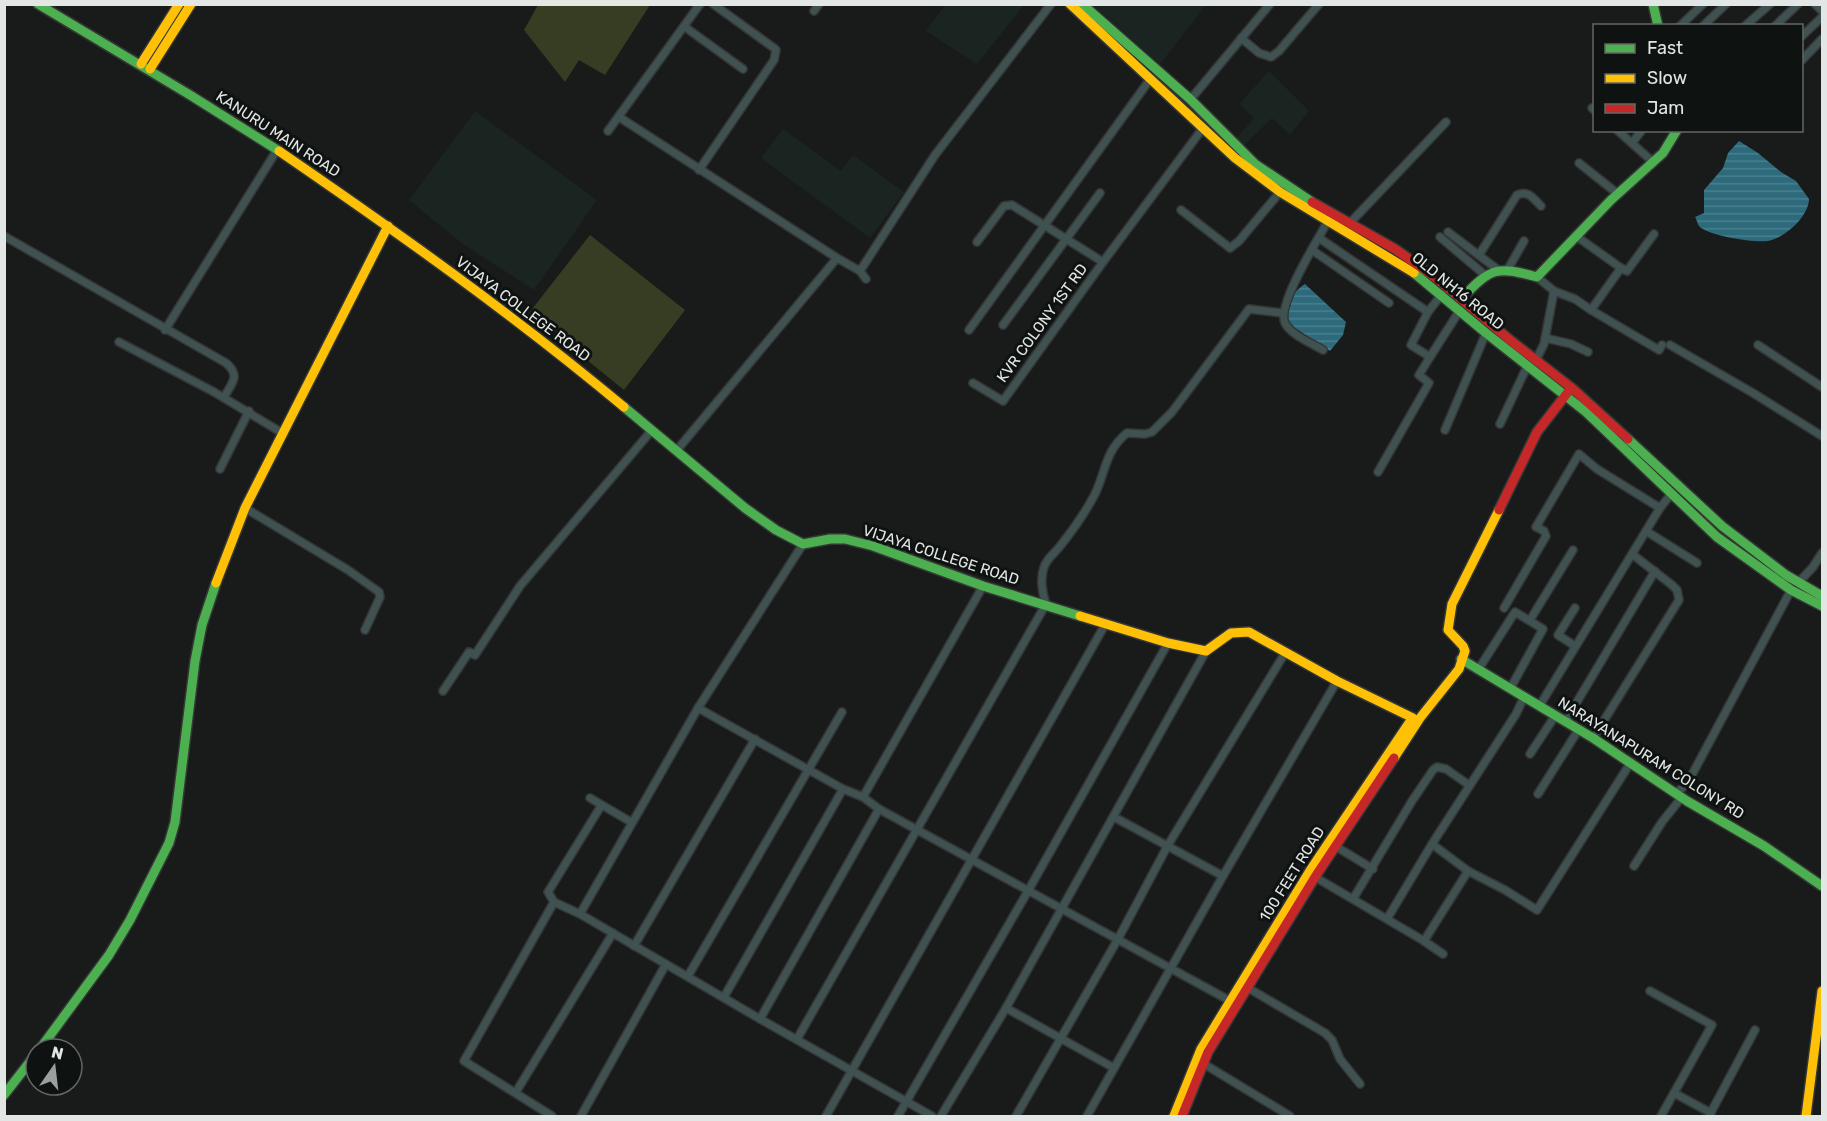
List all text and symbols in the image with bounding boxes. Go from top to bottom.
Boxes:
legend [1593,24,1803,132]
text: Fast [1647,37,1683,59]
text: Slow [1647,67,1687,89]
street label: KANURU MAIN ROAD [213,87,343,181]
text: Jam [1647,97,1684,119]
street label: OLD NH16 ROAD [1408,248,1508,334]
street label: VIJAYA COLLEGE ROAD [452,253,594,365]
street label: KVR COLONY 1ST RD [993,260,1091,386]
street label: VIJAYA COLLEGE ROAD [861,521,1021,589]
street label: NARAYANAPURAM COLONY RD [1555,693,1747,823]
street label: 100 FEET ROAD [1256,823,1328,925]
north arrow [24,1037,84,1097]
text: N [50,1042,65,1064]

